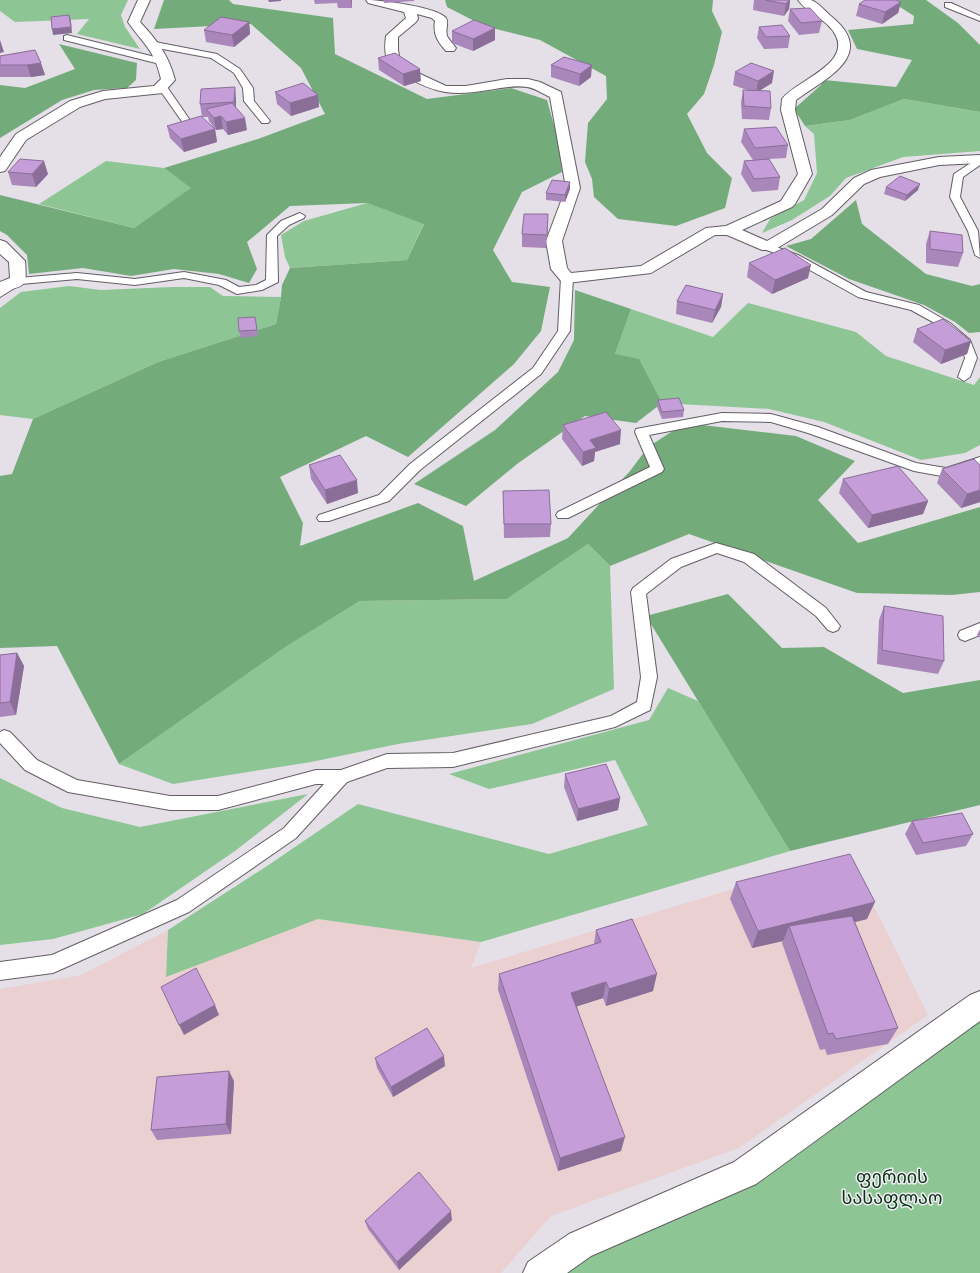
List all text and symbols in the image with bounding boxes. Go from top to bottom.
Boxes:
park label: ფერიის სასაფლაო [842,1163,942,1211]

